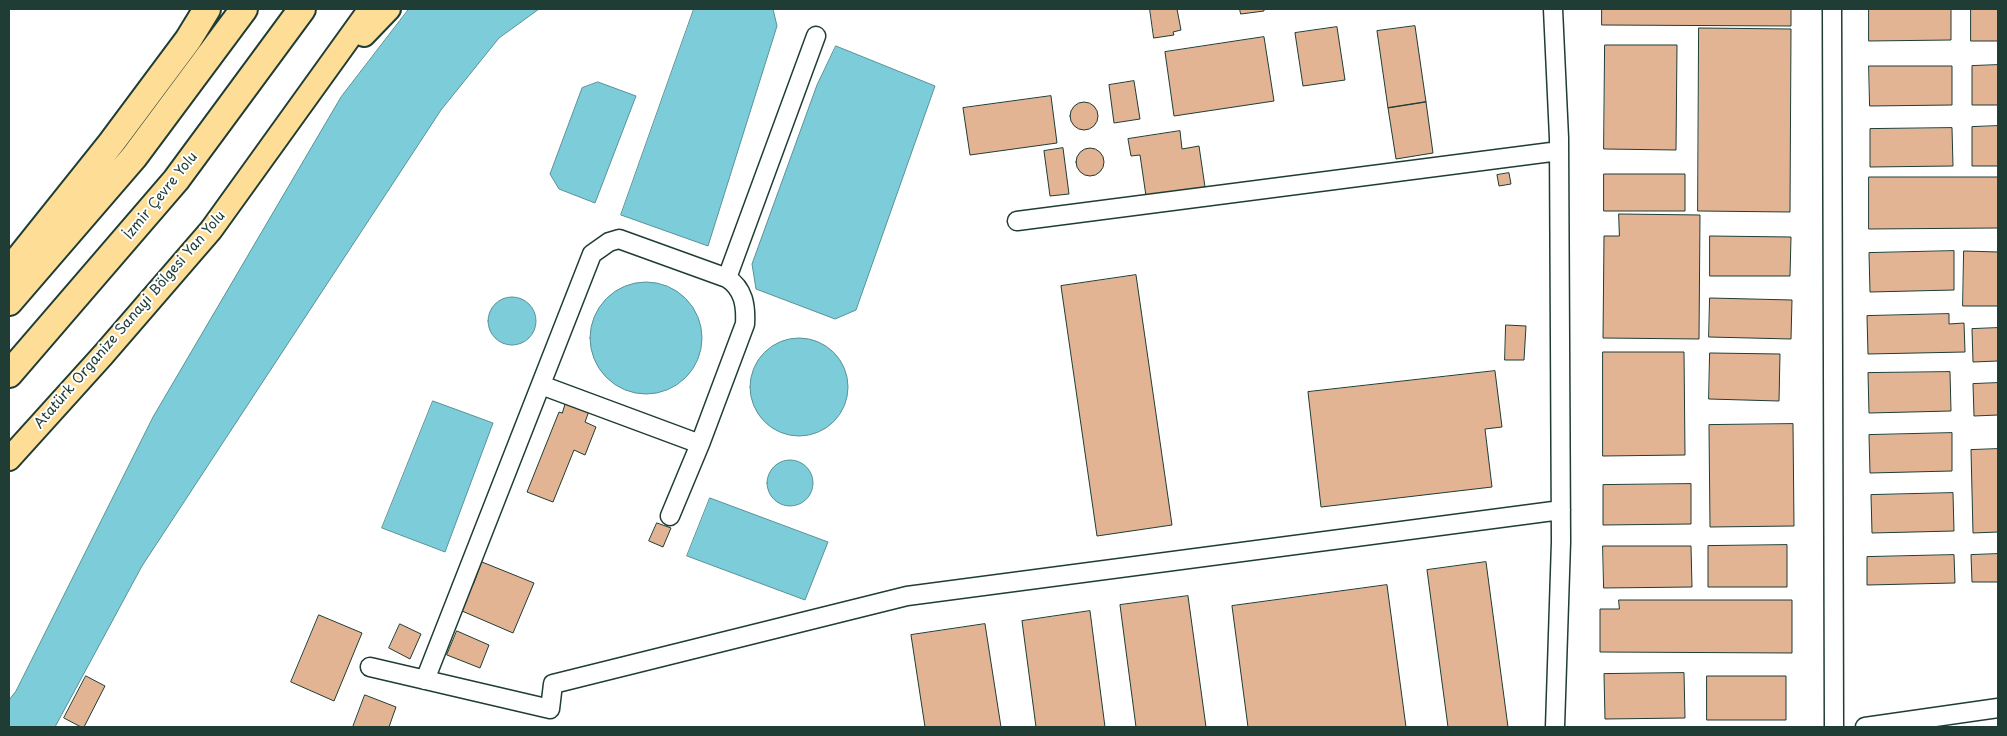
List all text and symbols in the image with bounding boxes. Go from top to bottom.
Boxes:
street label: İzmir Çevre Yolu [121,149,201,243]
street label: Atatürk Organize Sanayi Bölgesi Yan Yolu [31,208,229,432]

